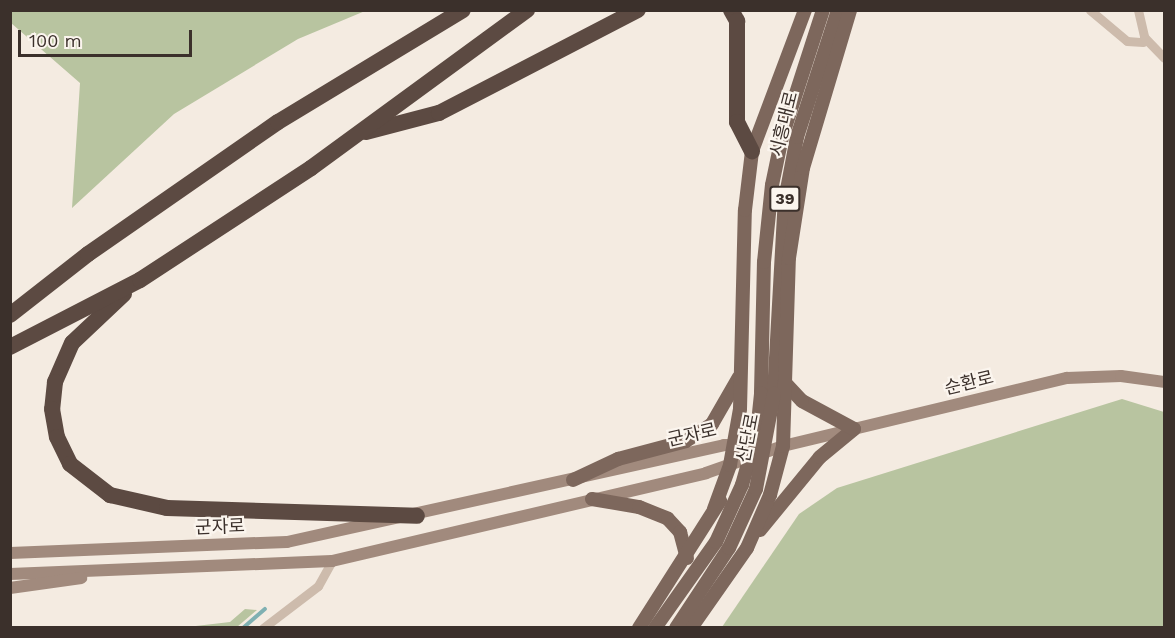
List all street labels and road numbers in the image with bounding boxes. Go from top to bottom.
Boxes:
street label: 시흥대로 [766,89,802,159]
road number: 39 [768,186,802,212]
street label: 순환로 [942,367,996,399]
street label: 산단로 [733,412,763,464]
street label: 군자로 [665,419,719,451]
street label: 군자로 [195,515,245,539]

